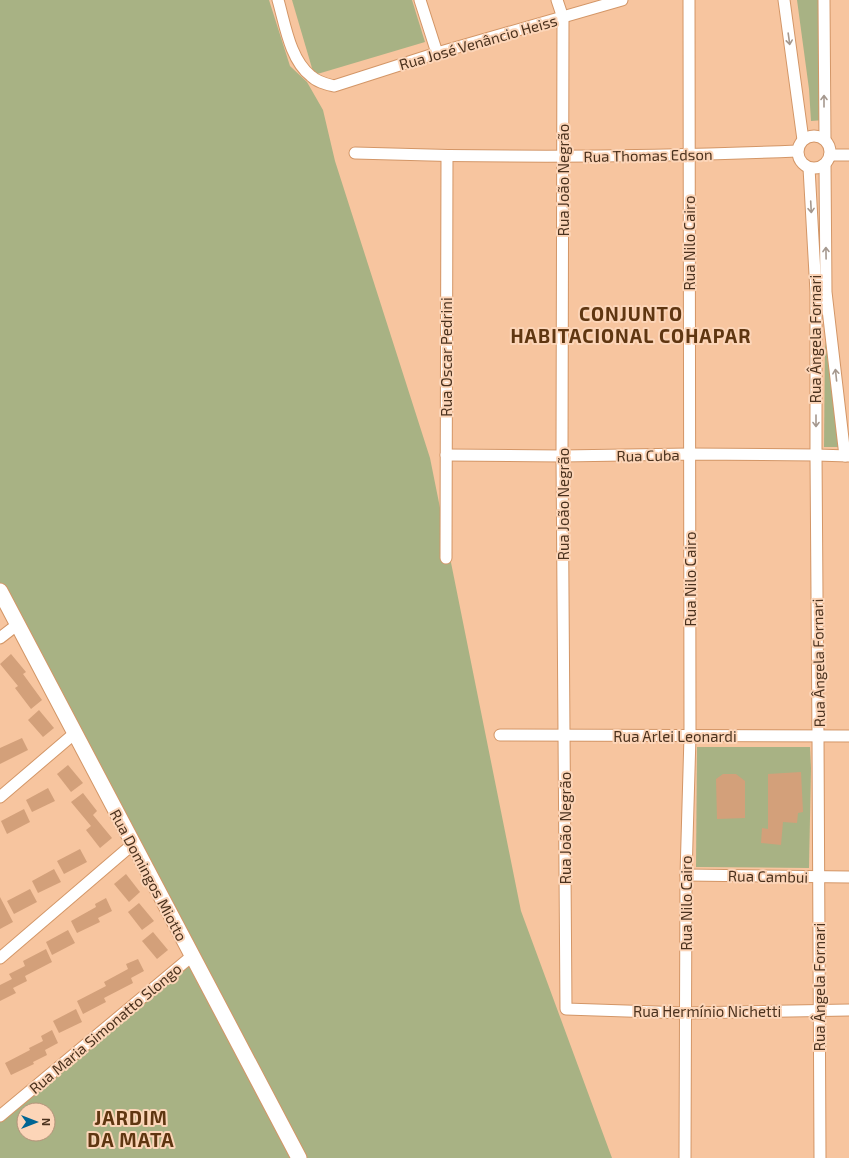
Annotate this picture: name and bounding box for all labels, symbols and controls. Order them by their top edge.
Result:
street label: Rua José Venâncio Heiss [397,11,559,73]
one-way arrow [785,32,793,45]
one-way arrow [820,95,828,108]
street label: Rua João Negrão [554,124,572,236]
street label: Rua Thomas Edson [583,145,713,165]
street label: Rua Nilo Cairo [680,196,698,290]
one-way arrow [808,200,815,213]
one-way arrow [822,247,830,260]
street label: Rua Ângela Fornari [806,275,824,403]
street label: Rua Oscar Pedrini [437,297,455,417]
district label: CONJUNTO HABITACIONAL COHAPAR [510,302,752,347]
one-way arrow [832,369,839,382]
one-way arrow [812,414,820,427]
street label: Rua Cuba [616,445,680,465]
street label: Rua João Negrão [554,448,572,560]
street label: Rua Nilo Cairo [681,532,699,626]
street label: Rua Ângela Fornari [808,599,828,727]
street label: Rua Arlei Leonardi [613,727,737,745]
street label: Rua João Negrão [556,772,574,884]
street label: Rua Domingos Miotto [107,806,191,944]
street label: Rua Nilo Cairo [677,856,695,950]
street label: Rua Cambui [728,866,808,886]
street label: Rua Ângela Fornari [810,923,828,1051]
street label: Rua Maria Simonatto Slongo [25,959,185,1097]
street label: Rua Hermínio Nichetti [633,1002,781,1020]
north arrow [16,1102,56,1142]
district label: JARDIM DA MATA [87,1106,175,1151]
text: N [40,1118,53,1126]

